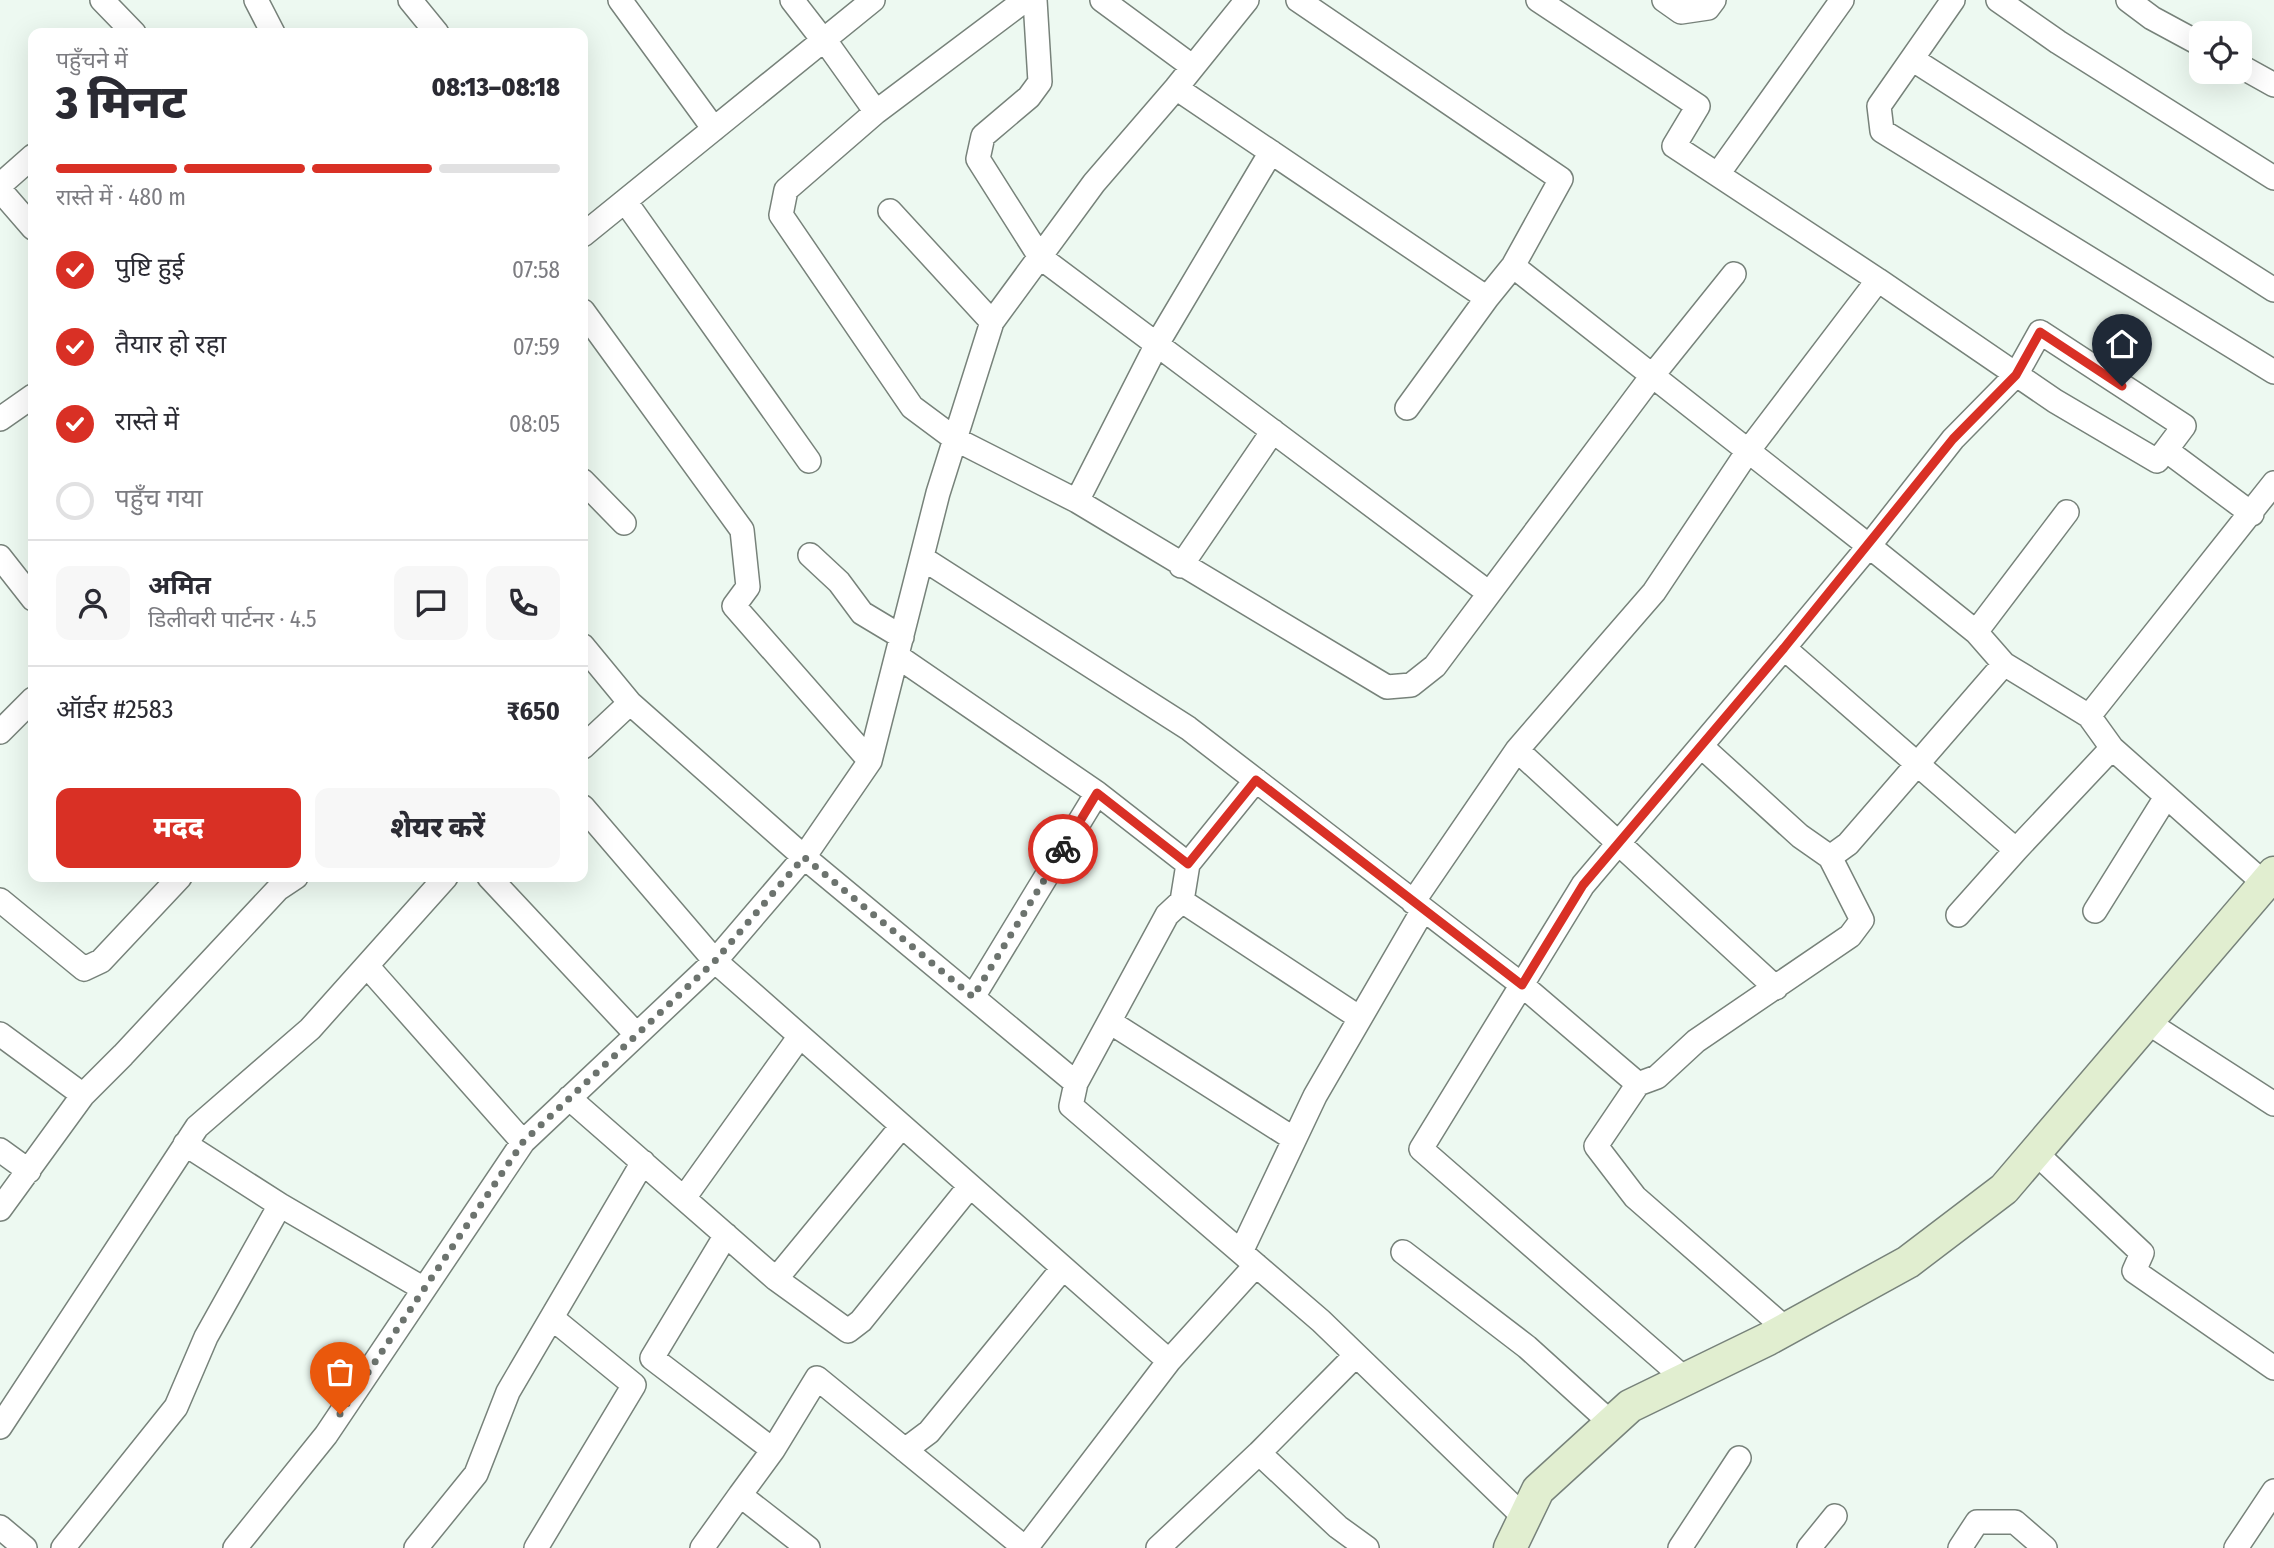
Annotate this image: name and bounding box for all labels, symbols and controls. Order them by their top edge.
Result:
map controls [2189,21,2252,84]
button: locate [2189,21,2252,84]
text: पहुँचने में [56,46,128,74]
text: 08:13–08:18 [432,72,560,103]
text: 3 मिनट [56,75,186,130]
text: रास्ते में · 480 m [56,183,186,211]
icon: check [56,251,94,289]
text: पुष्टि हुई [115,252,184,283]
text: 07:58 [512,256,560,284]
pin [2092,314,2152,386]
icon: home [2103,325,2141,363]
icon: check [56,328,94,366]
text: तैयार हो रहा [115,329,226,360]
text: 07:59 [513,333,560,361]
icon: check [56,405,94,443]
text: रास्ते में [115,406,179,437]
text: 08:05 [509,410,560,438]
text: पहुँच गया [115,483,203,514]
button: person [56,566,130,640]
button: chat [394,566,468,640]
button: phone [486,566,560,640]
text: अमित [148,570,211,601]
text: डिलीवरी पार्टनर · 4.5 [148,605,317,633]
text: ऑर्डर #2583 [56,694,173,725]
text: ₹650 [507,696,560,727]
button: मदद [56,788,301,868]
button: शेयर करें [315,788,560,868]
courier [1028,814,1098,884]
icon: bike [1044,830,1082,868]
pin [310,1342,370,1414]
icon: bag [321,1353,359,1391]

